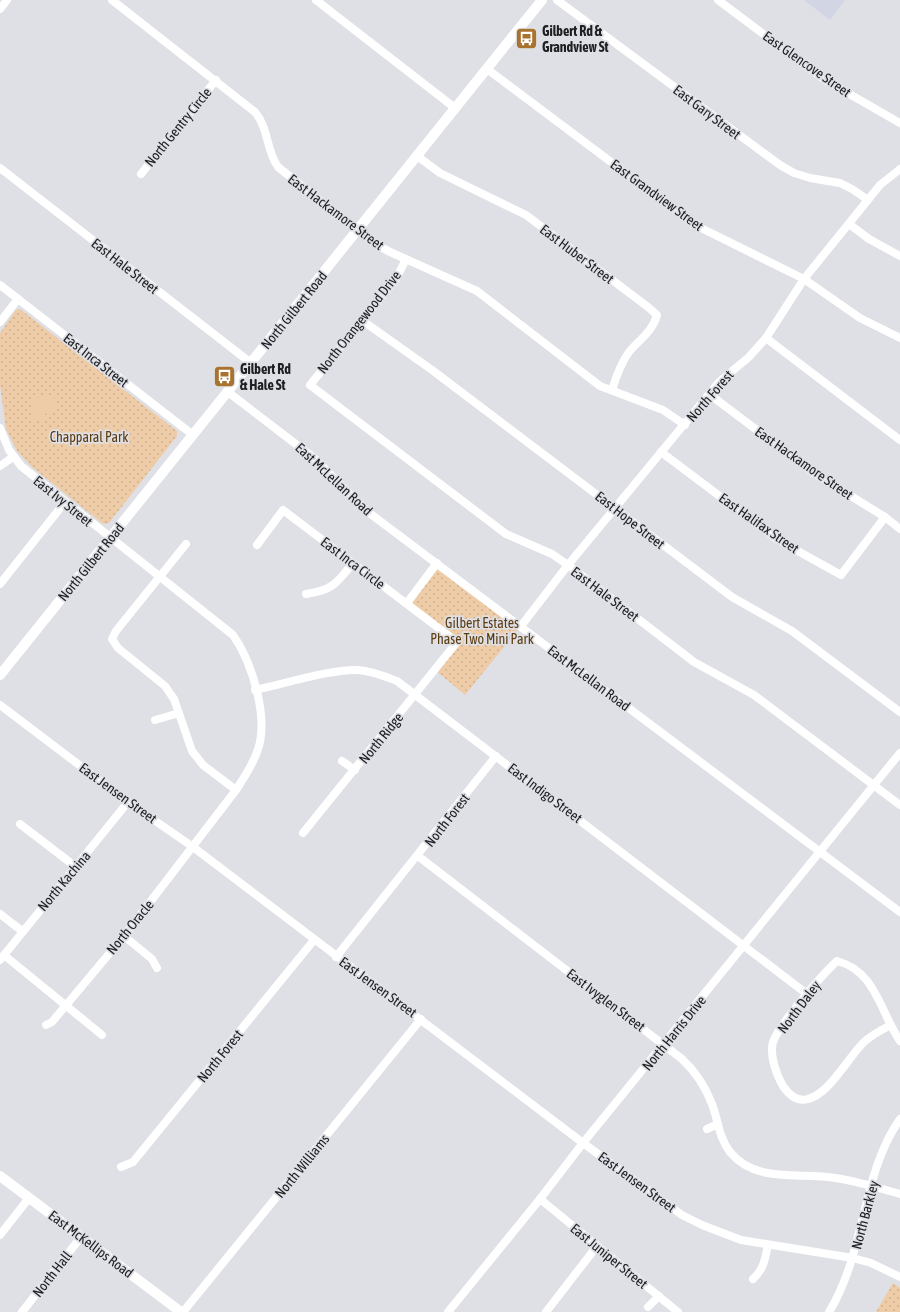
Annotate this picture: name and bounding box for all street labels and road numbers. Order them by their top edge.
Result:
street label: East Glencove Street [760,28,854,100]
street label: East Gary Street [670,82,744,142]
street label: North Gentry Circle [141,84,215,170]
street label: East Grandview Street [607,156,707,234]
street label: East Hackamore Street [285,171,387,253]
street label: East Huber Street [537,221,617,287]
street label: East Hale Street [88,235,162,297]
street label: North Orangewood Drive [314,267,404,377]
street label: North Gilbert Road [258,268,330,352]
street label: East Inca Street [60,330,132,390]
street label: North Forest [683,367,737,425]
street label: East Hackamore Street [752,423,856,503]
street label: East McLellan Road [292,439,376,519]
street label: East Ivy Street [30,472,96,530]
street label: East Hope Street [592,488,668,552]
street label: East Halifax Street [716,490,802,556]
street label: North Gilbert Road [55,520,127,604]
street label: East Inca Circle [318,534,388,592]
street label: East Hale Street [568,563,642,625]
street label: East McLellan Road [545,642,633,714]
street label: North Ridge [356,709,406,767]
street label: East Jensen Street [76,760,160,826]
street label: East Indigo Street [505,760,585,826]
street label: North Forest [421,790,473,850]
street label: North Kachina [34,848,94,914]
street label: North Oracle [103,897,157,957]
street label: East Jensen Street [336,954,420,1020]
street label: East Ivyglen Street [564,965,648,1035]
street label: North Daley [774,977,824,1036]
street label: North Harris Drive [639,992,709,1074]
street label: North Forest [194,1026,246,1086]
street label: North Williams [272,1131,333,1201]
street label: East Jensen Street [595,1149,679,1215]
street label: North Barkley [848,1179,882,1251]
street label: East McKellips Road [46,1207,136,1281]
street label: East Juniper Street [567,1220,651,1292]
street label: North Hall [29,1248,75,1300]

